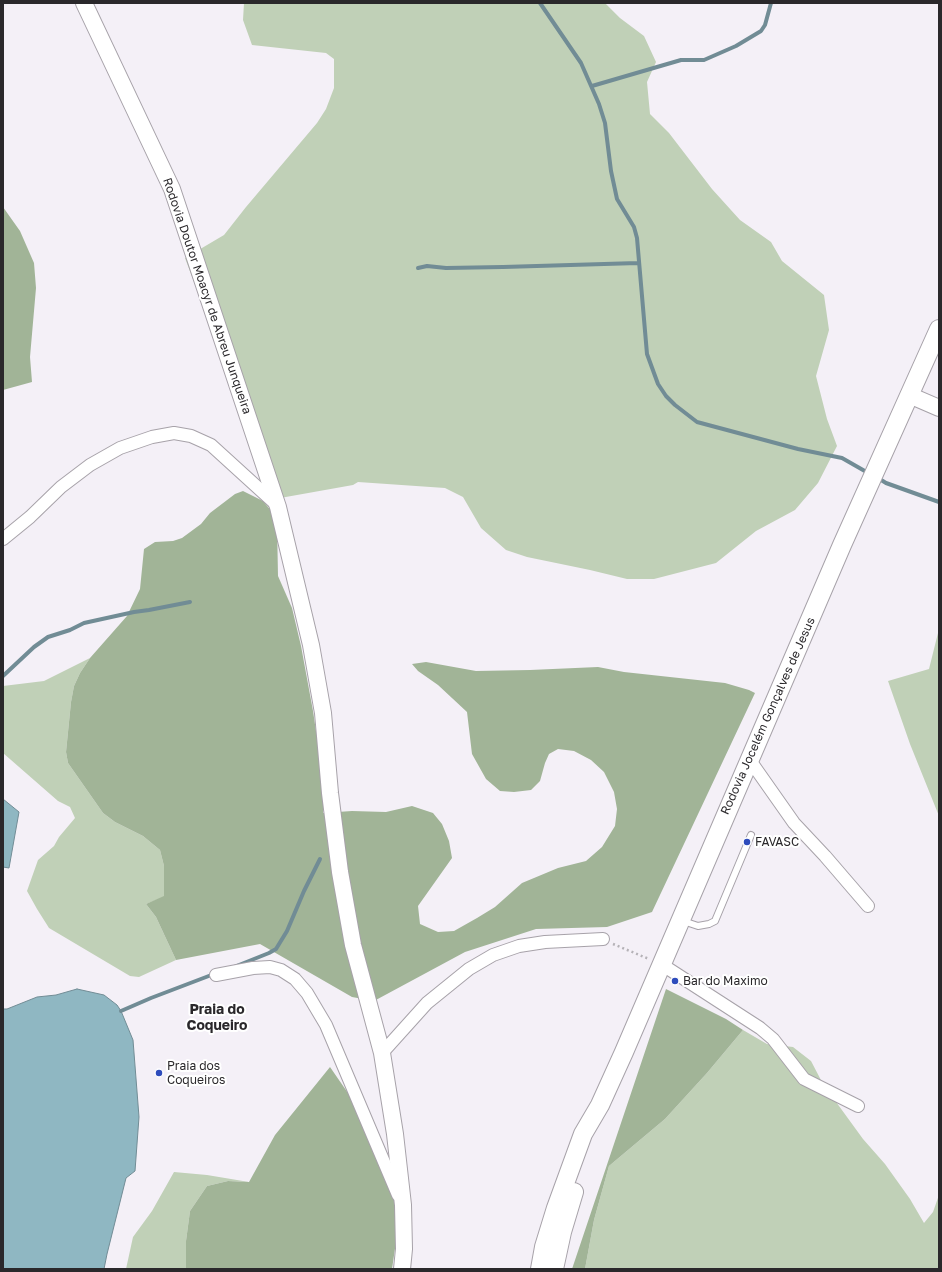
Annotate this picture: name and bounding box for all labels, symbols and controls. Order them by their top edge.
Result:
street label: Rodovia Doutor Moacyr de Abreu Junqueira [160,176,254,416]
street label: Rodovia Jocelém Gonçalves de Jesus [718,615,818,817]
place label: FAVASC [755,835,799,849]
marker: FAVASC [742,837,752,847]
place label: Bar do Maximo [683,974,768,988]
marker: Bar do Maximo [670,976,680,986]
district label: Praia do Coqueiro [186,1002,248,1034]
place label: Praia dos Coqueiros [167,1059,225,1087]
marker: Praia dos Coqueiros [154,1068,164,1078]

